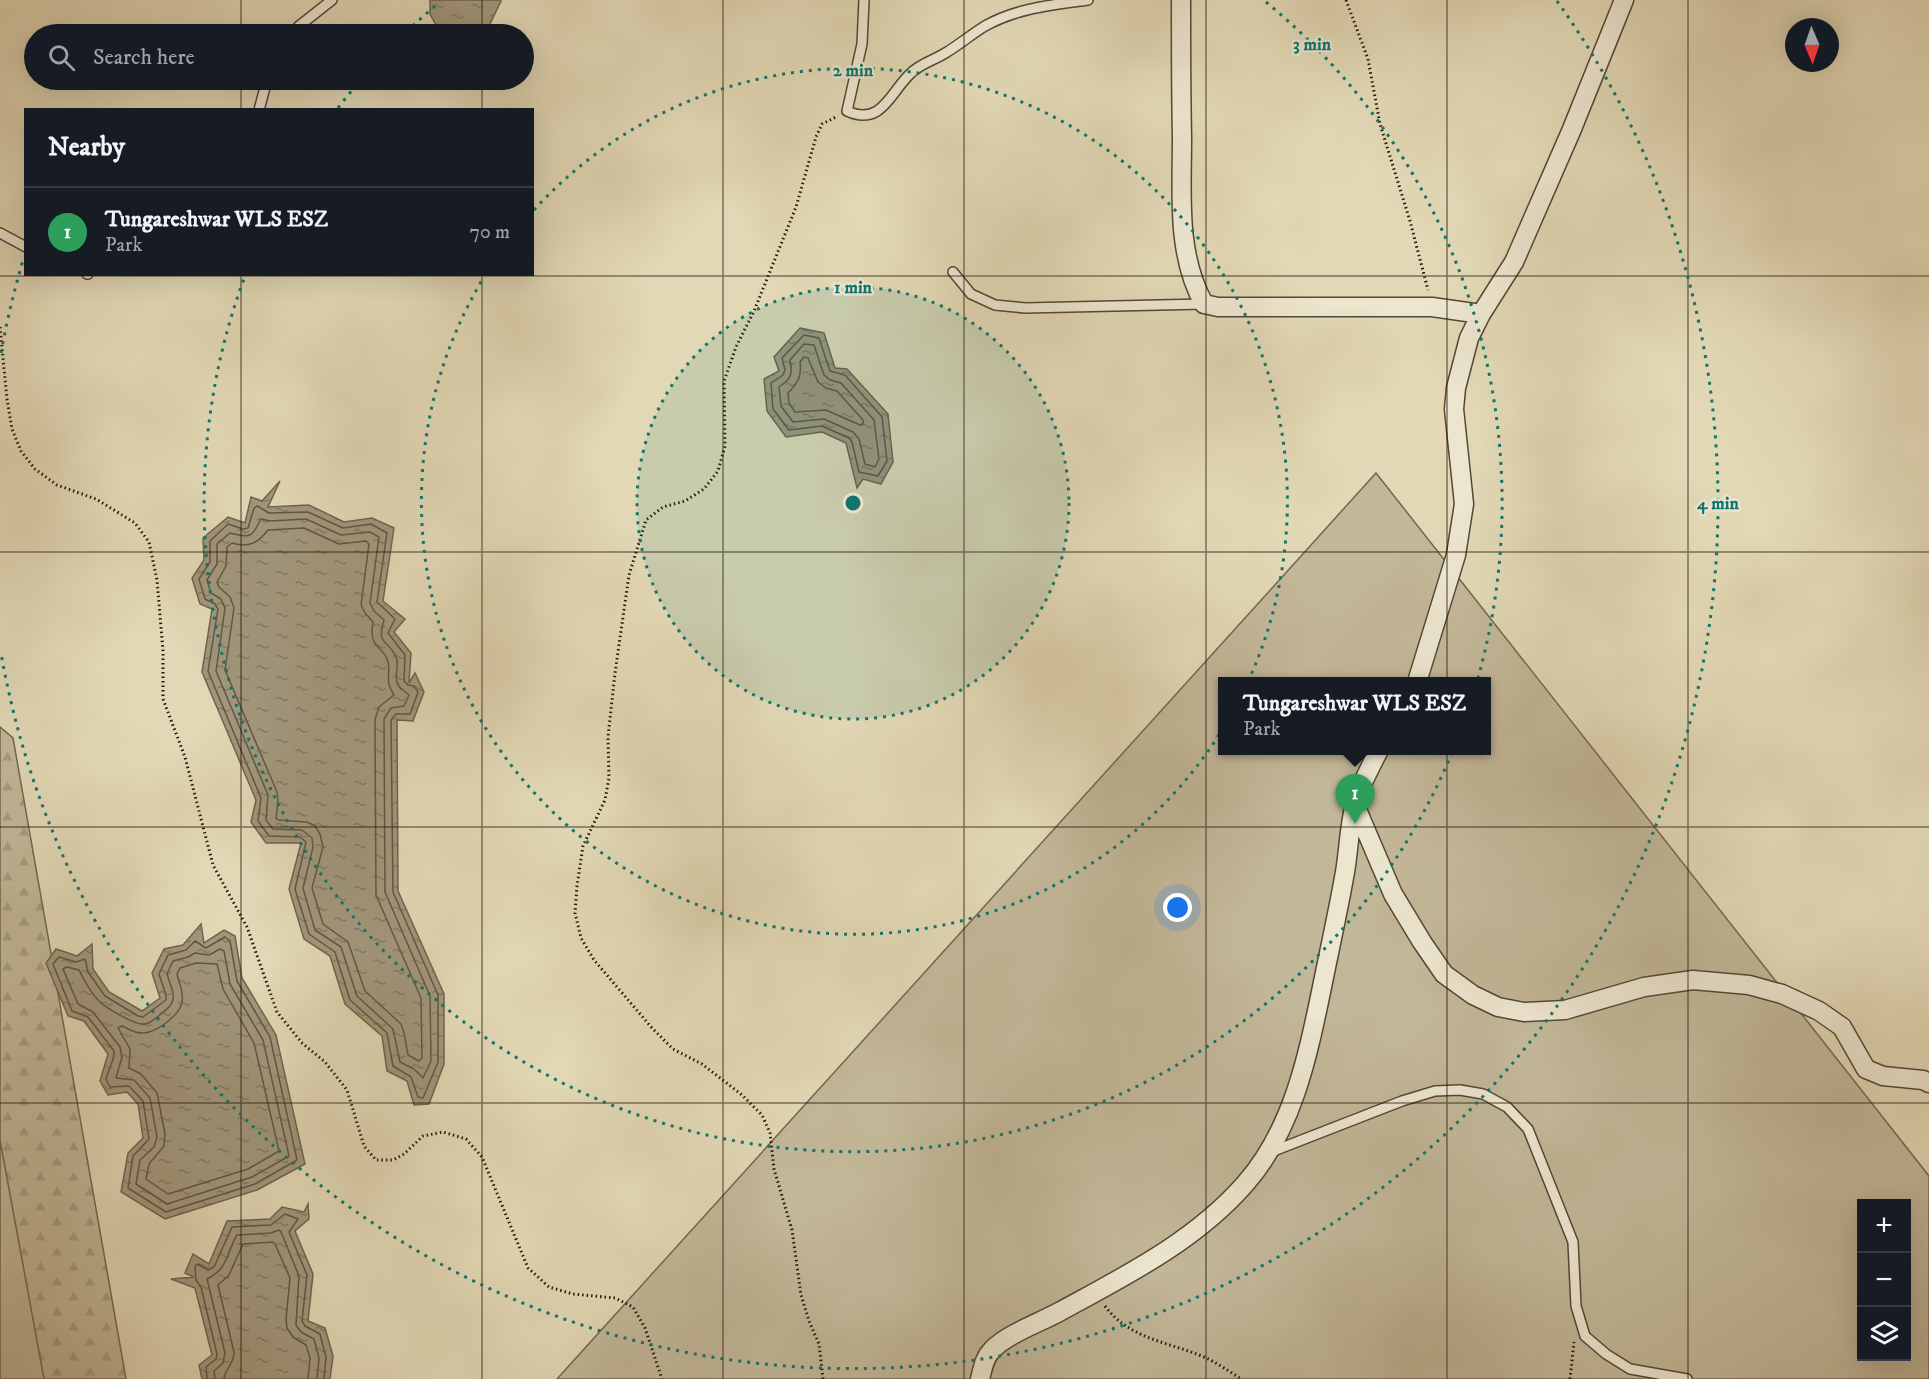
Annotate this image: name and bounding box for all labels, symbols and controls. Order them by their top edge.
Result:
north arrow [1785,18,1839,72]
search box [24,24,534,90]
text: 3 min [1293,34,1332,56]
icon: search [45,41,78,74]
text: Search here [93,44,195,71]
text: 2 min [833,60,874,82]
text: Nearby [48,131,125,164]
text: Tungareshwar WLS ESZ [105,206,328,233]
text: 1 [64,220,71,245]
text: 70 m [469,220,510,245]
text: Park [105,233,142,258]
text: 1 min [834,277,873,299]
centre of rings [843,493,863,513]
text: 4 min [1696,493,1739,515]
popup [1218,677,1491,755]
text: Tungareshwar WLS ESZ [1243,690,1466,717]
text: Park [1243,717,1280,742]
pin: 1 [1336,774,1374,824]
your location [1163,893,1192,922]
map controls [1857,1199,1911,1361]
button: + [1857,1199,1911,1253]
button: − [1857,1253,1911,1307]
button: layers [1857,1307,1911,1361]

